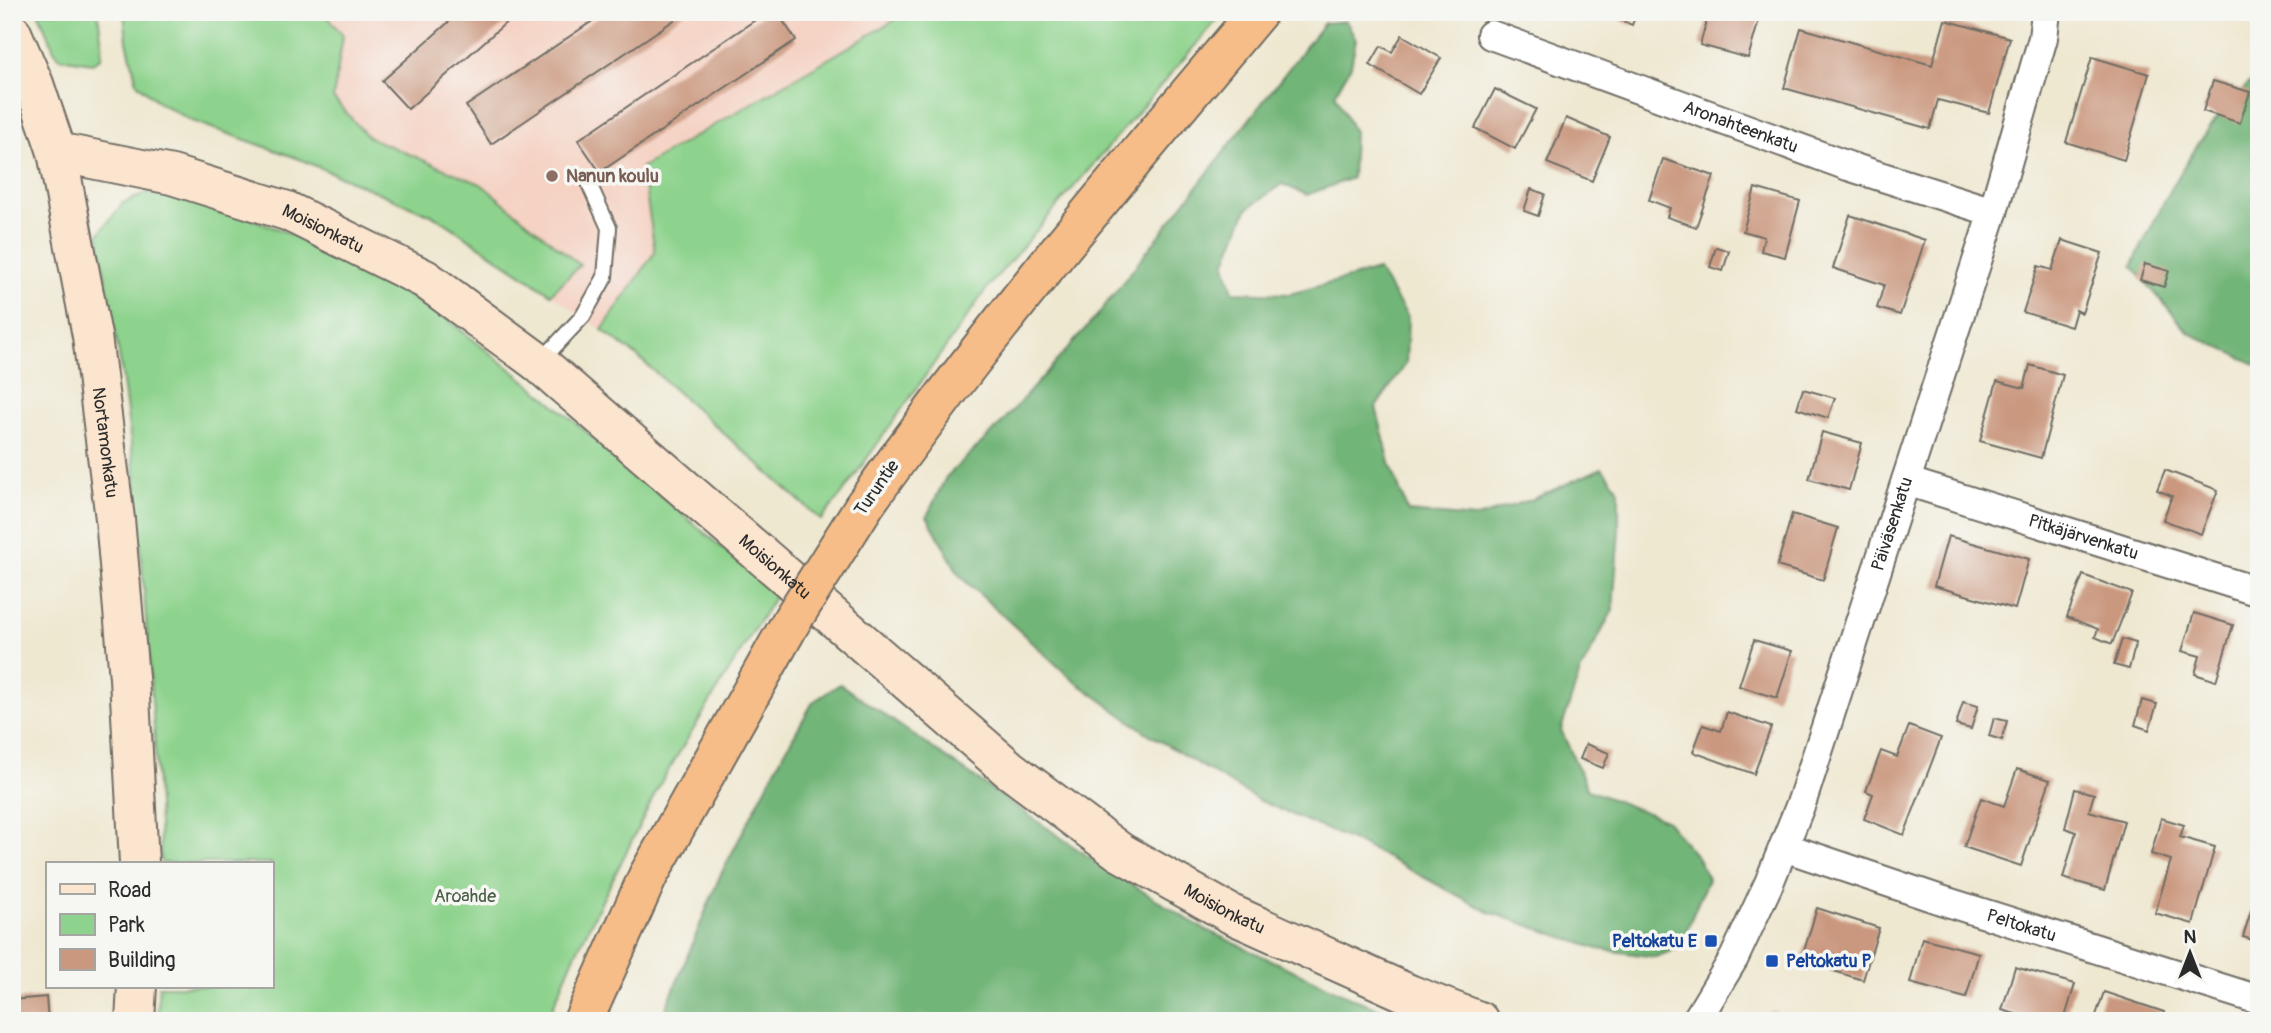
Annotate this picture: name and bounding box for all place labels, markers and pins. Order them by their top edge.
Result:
place label: Nanun koulu [566,165,659,188]
marker: Nanun koulu [544,168,560,184]
place label: Peltokatu E [1612,930,1698,953]
marker: Peltokatu E [1703,933,1719,949]
place label: Peltokatu P [1786,950,1872,973]
marker: Peltokatu P [1764,953,1780,969]

